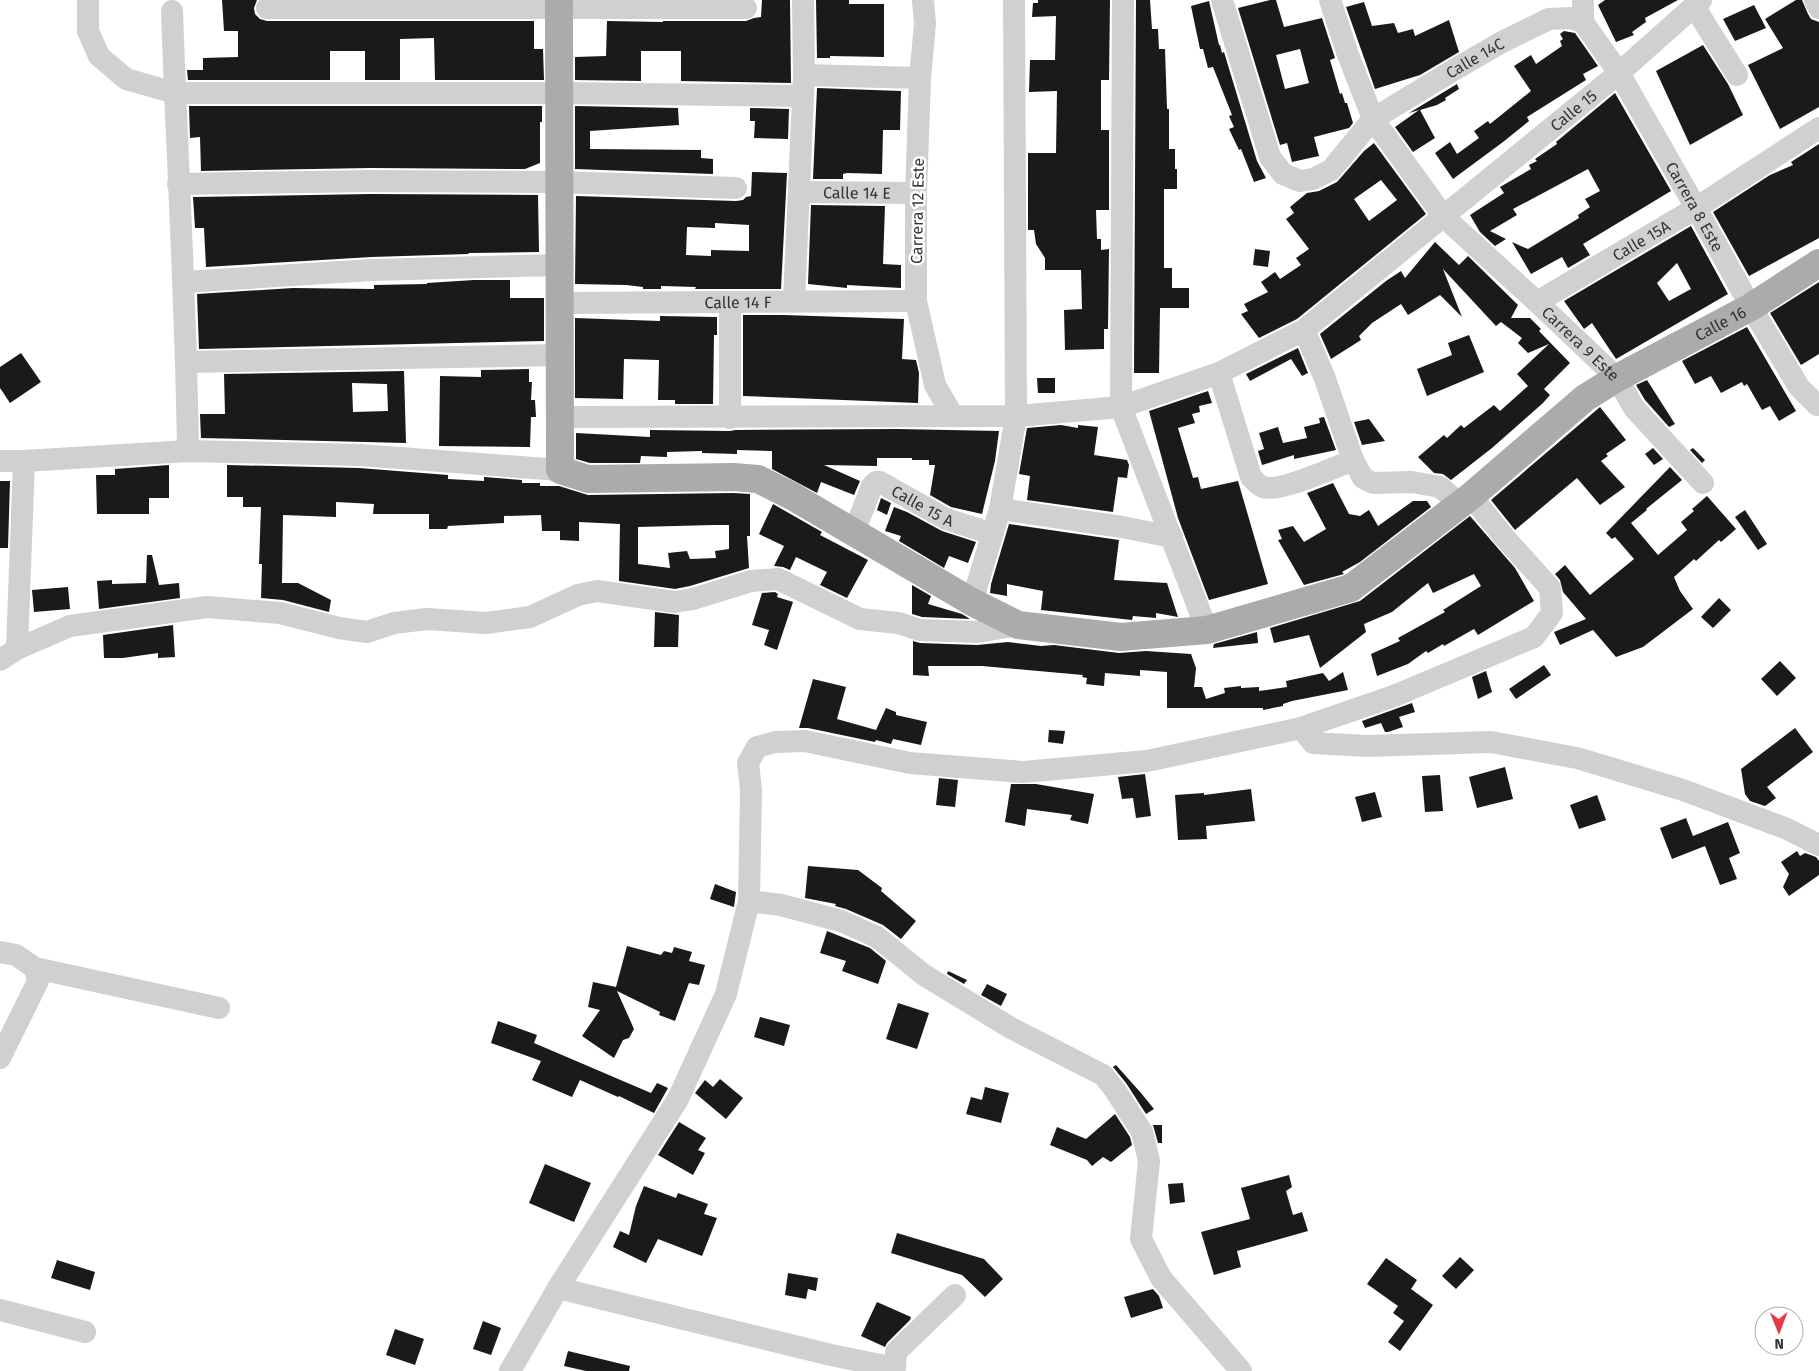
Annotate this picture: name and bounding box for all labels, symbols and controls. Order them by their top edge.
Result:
street label: Calle 14C [1442,34,1507,83]
street label: Calle 15 [1547,86,1601,135]
street label: Carrera 12 Este [907,158,928,264]
street label: Carrera 8 Este [1662,158,1727,255]
street label: Calle 14 E [823,183,891,203]
street label: Calle 15A [1609,216,1674,265]
street label: Calle 14 F [704,293,772,312]
street label: Calle 16 [1692,302,1749,345]
street label: Carrera 9 Este [1538,303,1623,385]
street label: Calle 15 A [888,481,956,531]
north arrow [1754,1306,1804,1356]
text: N [1774,1335,1784,1352]

